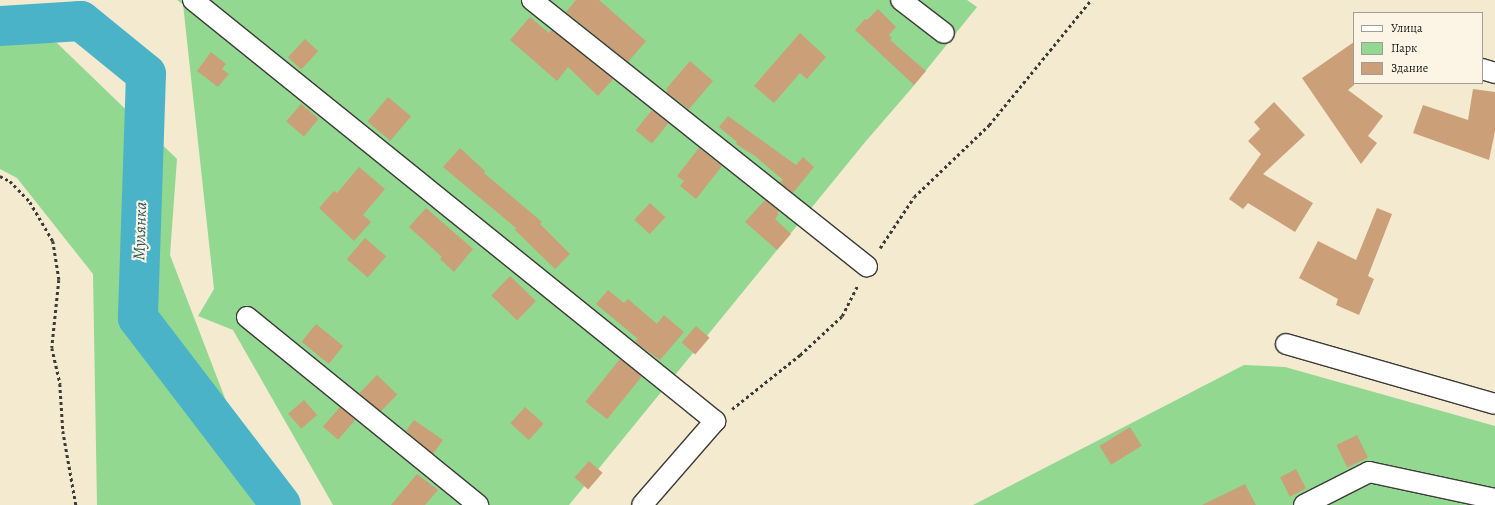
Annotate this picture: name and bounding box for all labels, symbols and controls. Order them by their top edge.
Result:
legend [1353,12,1483,84]
text: Улица [1391,20,1422,36]
text: Парк [1391,40,1417,56]
text: Здание [1391,60,1428,76]
water label: Мулянка [129,201,151,261]

